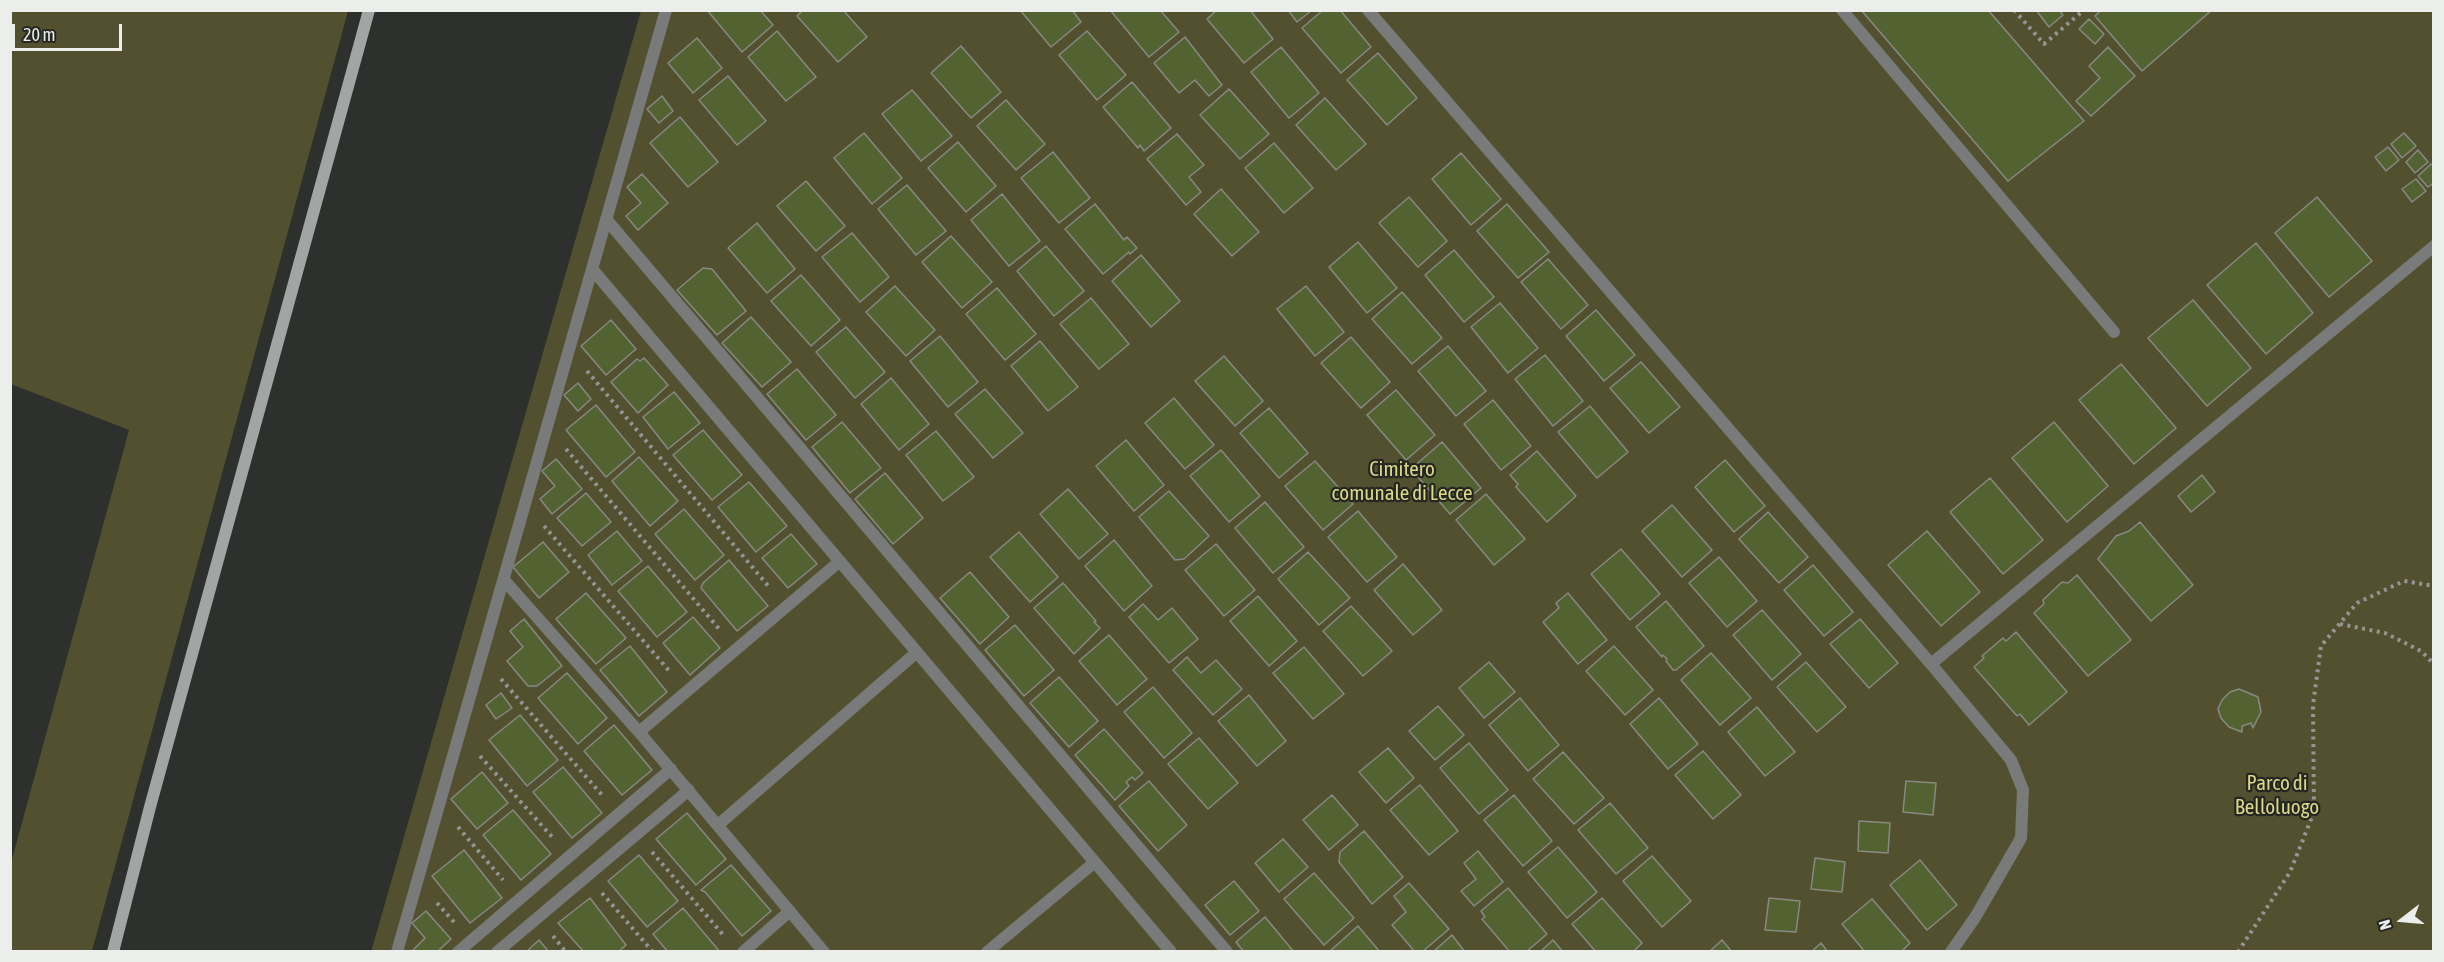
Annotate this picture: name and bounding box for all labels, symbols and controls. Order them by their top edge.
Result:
scale bar [15,12,124,50]
text: 20 m [23,24,55,45]
park label: Cimitero comunale di Lecce [1332,456,1472,506]
park label: Parco di Belloluogo [2235,770,2319,820]
north arrow [2372,890,2432,950]
text: N [2375,918,2395,932]

